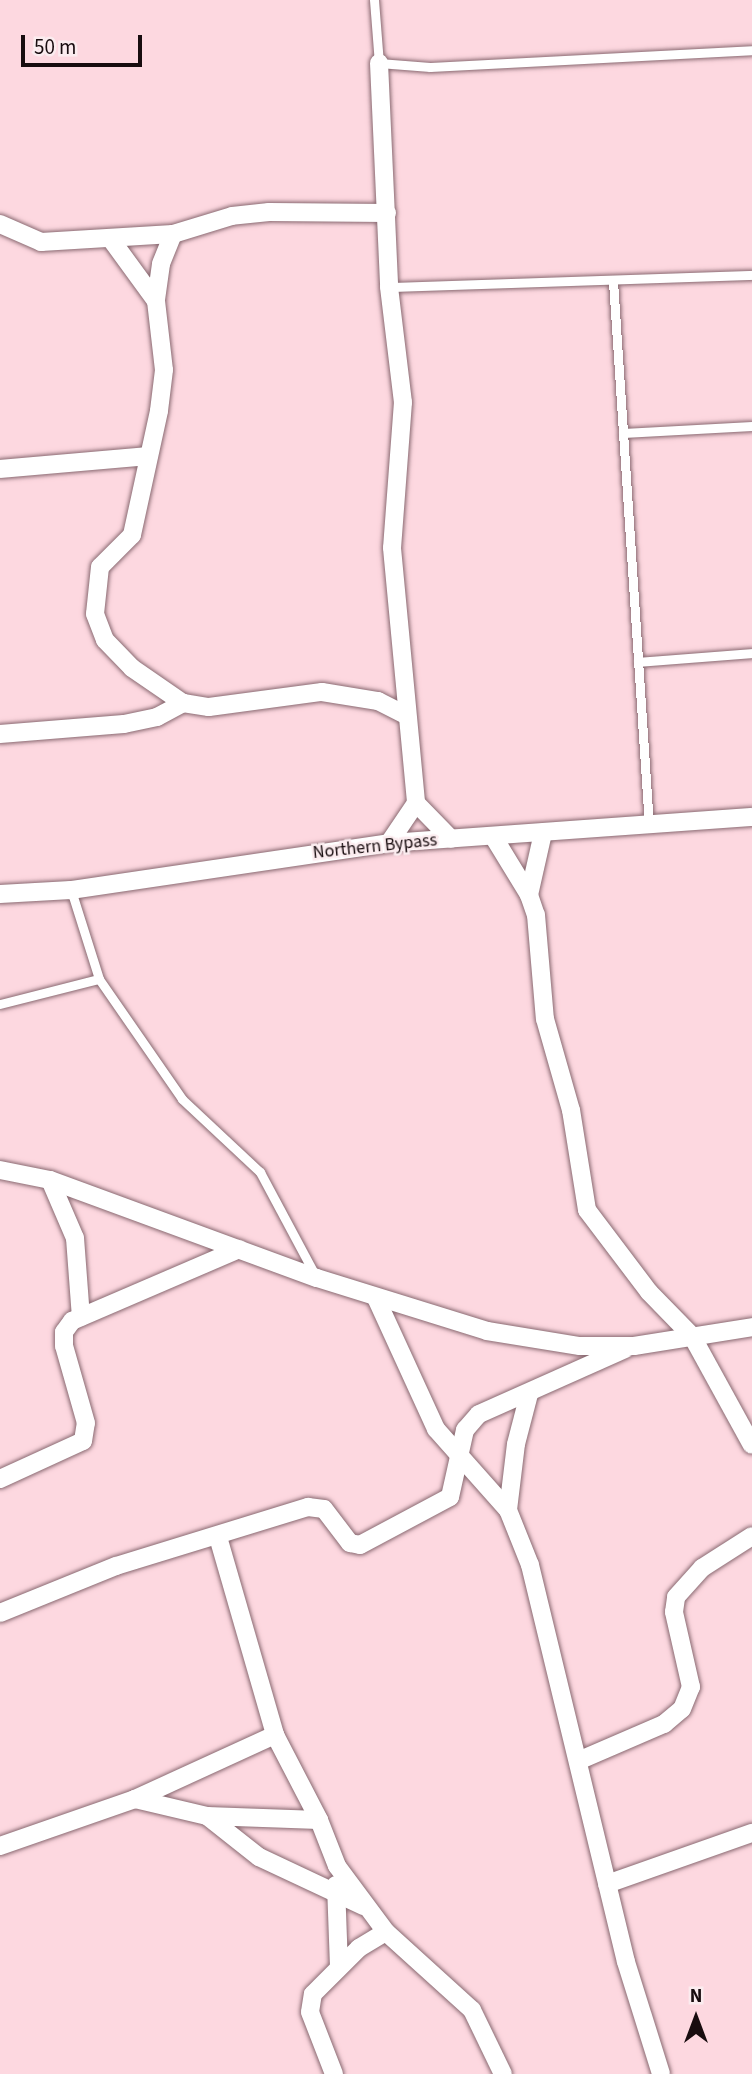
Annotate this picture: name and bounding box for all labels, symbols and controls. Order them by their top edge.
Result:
scale bar [24,21,145,65]
text: 50 m [34,32,76,62]
street label: Northern Bypass [312,830,438,864]
north arrow [661,1983,731,2053]
text: N [690,1983,702,2010]

